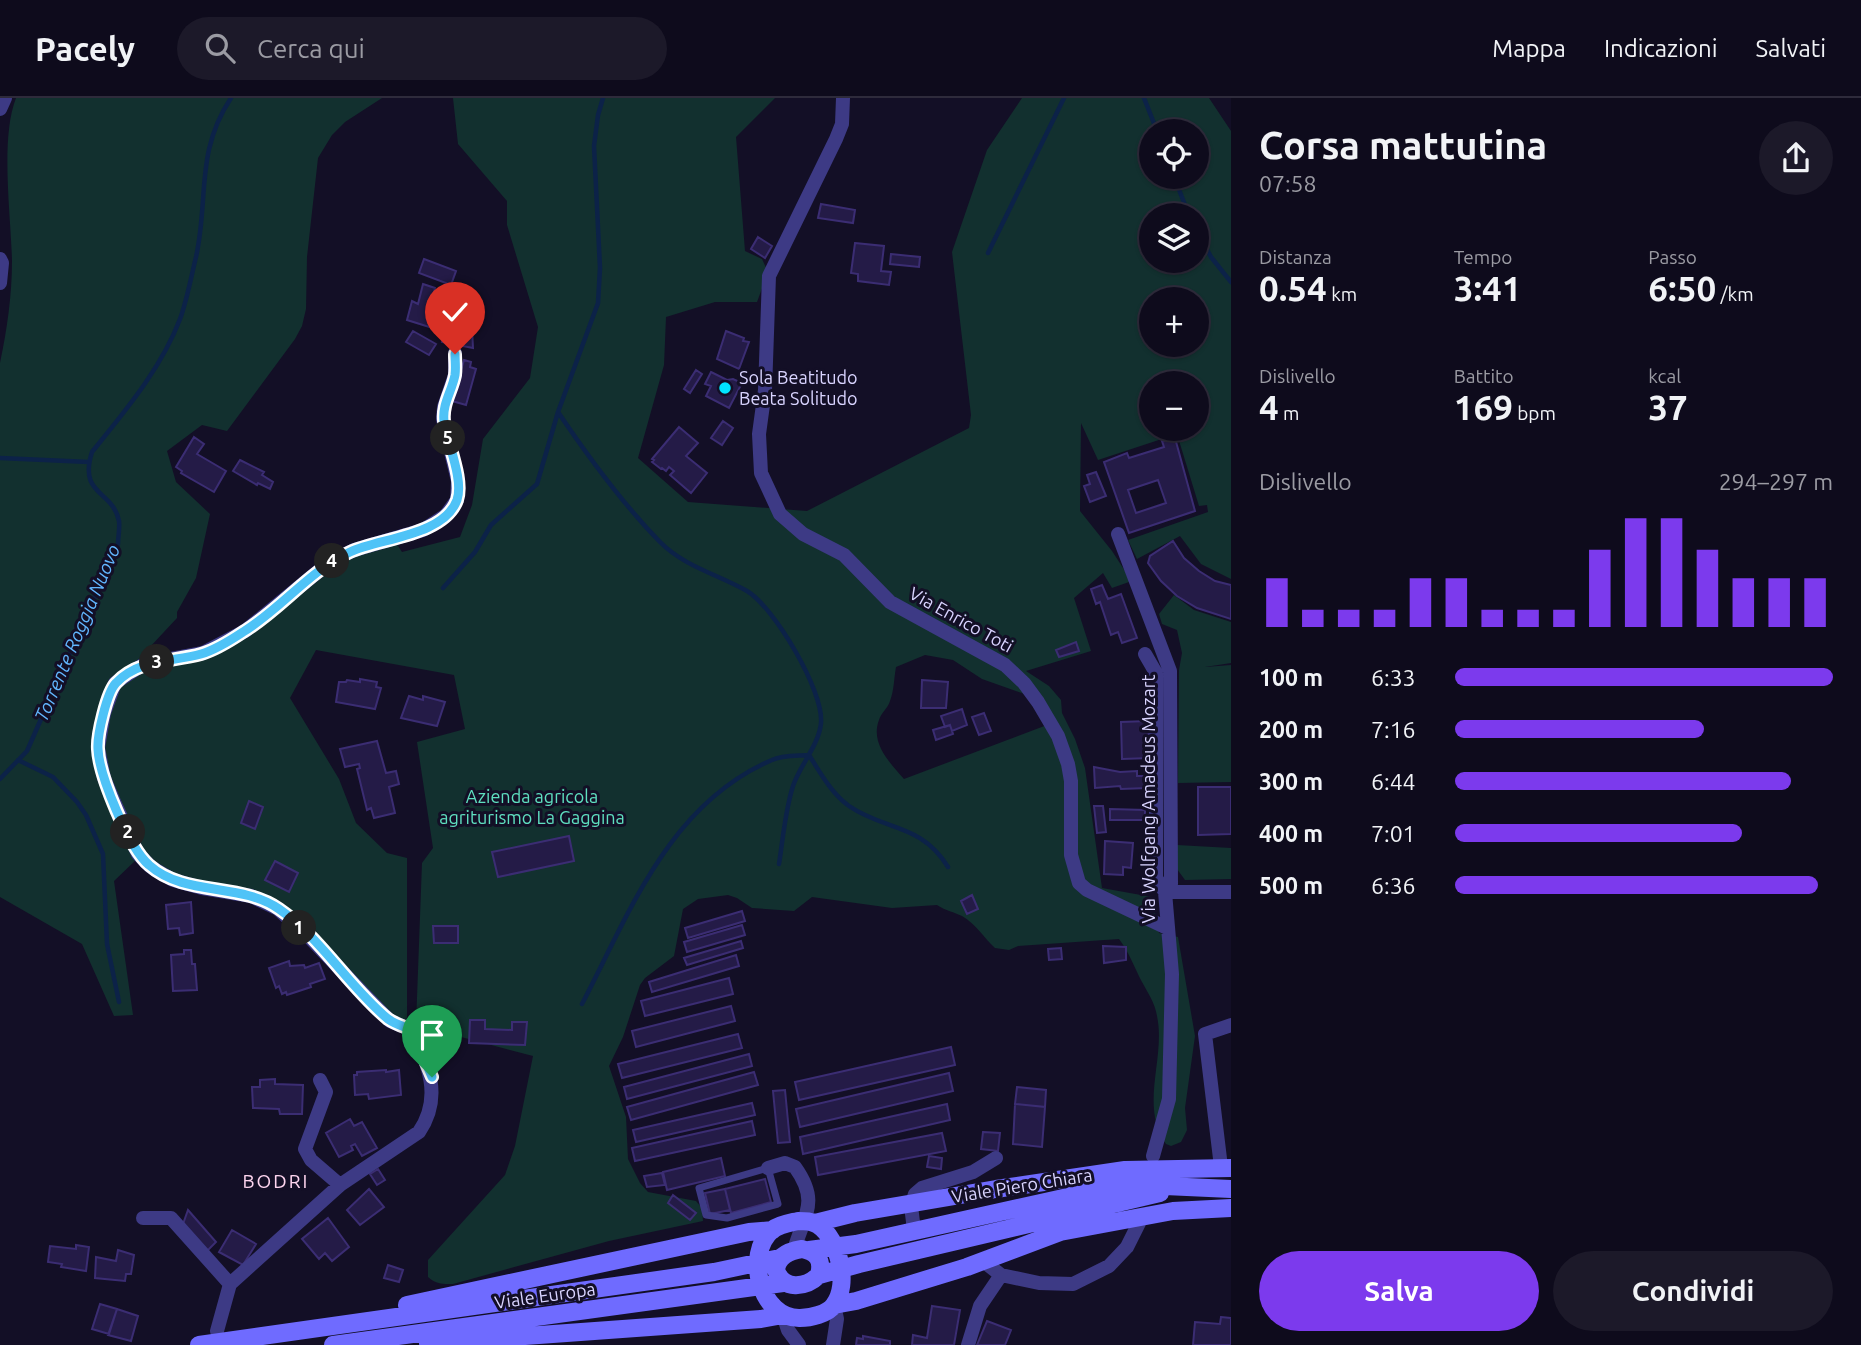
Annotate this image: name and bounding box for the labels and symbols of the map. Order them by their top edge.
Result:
pin [425,282,485,354]
place label: Sola Beatitudo Beata Solitudo [739,367,858,408]
marker: Sola Beatitudo Beata Solitudo [717,380,733,396]
pin: 5 [430,420,466,456]
water label: Torrente Roggia Nuovo [30,541,124,725]
pin: 4 [314,544,350,578]
street label: Via Enrico Toti [906,582,1017,656]
pin: 3 [140,644,174,680]
street label: Via Wolfgang Amadeus Mozart [1138,674,1158,924]
park label: Azienda agricola agriturismo La Gaggina [439,786,625,827]
pin: 2 [110,814,146,850]
pin: 1 [282,910,316,946]
pin [402,1005,462,1077]
street label: Viale Piero Chiara [950,1164,1094,1206]
district label: BODRI [243,1170,309,1192]
street label: Viale Europa [493,1278,597,1312]

